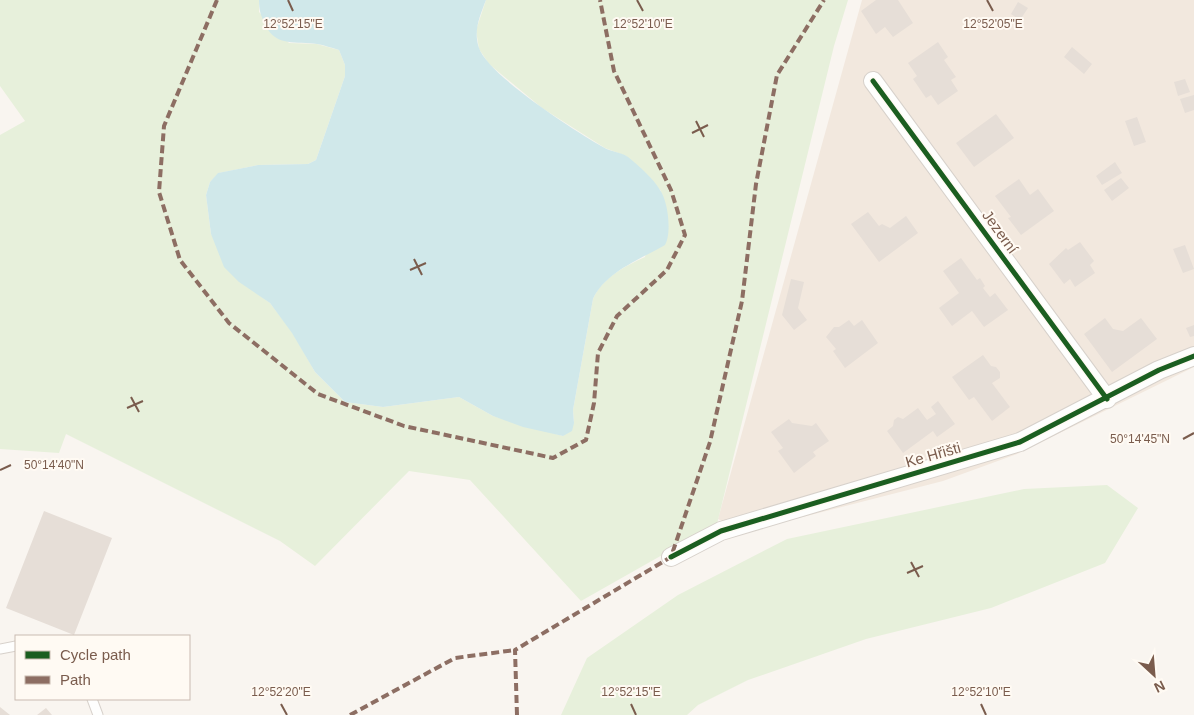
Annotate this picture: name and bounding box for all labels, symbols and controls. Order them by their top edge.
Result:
text: 12°52'15"E [263,17,323,31]
text: 12°52'10"E [613,17,673,31]
text: 12°52'05"E [963,17,1023,31]
street label: Jezerní [979,207,1022,257]
text: 50°14'45"N [1110,432,1170,446]
street label: Ke Hřišti [903,439,962,471]
text: 50°14'40"N [24,458,84,472]
legend [15,635,190,700]
text: Cycle path [60,646,131,663]
north arrow [1129,650,1179,700]
text: Path [60,671,91,688]
text: N [1152,677,1168,696]
text: 12°52'20"E [251,685,311,699]
text: 12°52'15"E [601,685,661,699]
text: 12°52'10"E [951,685,1011,699]

